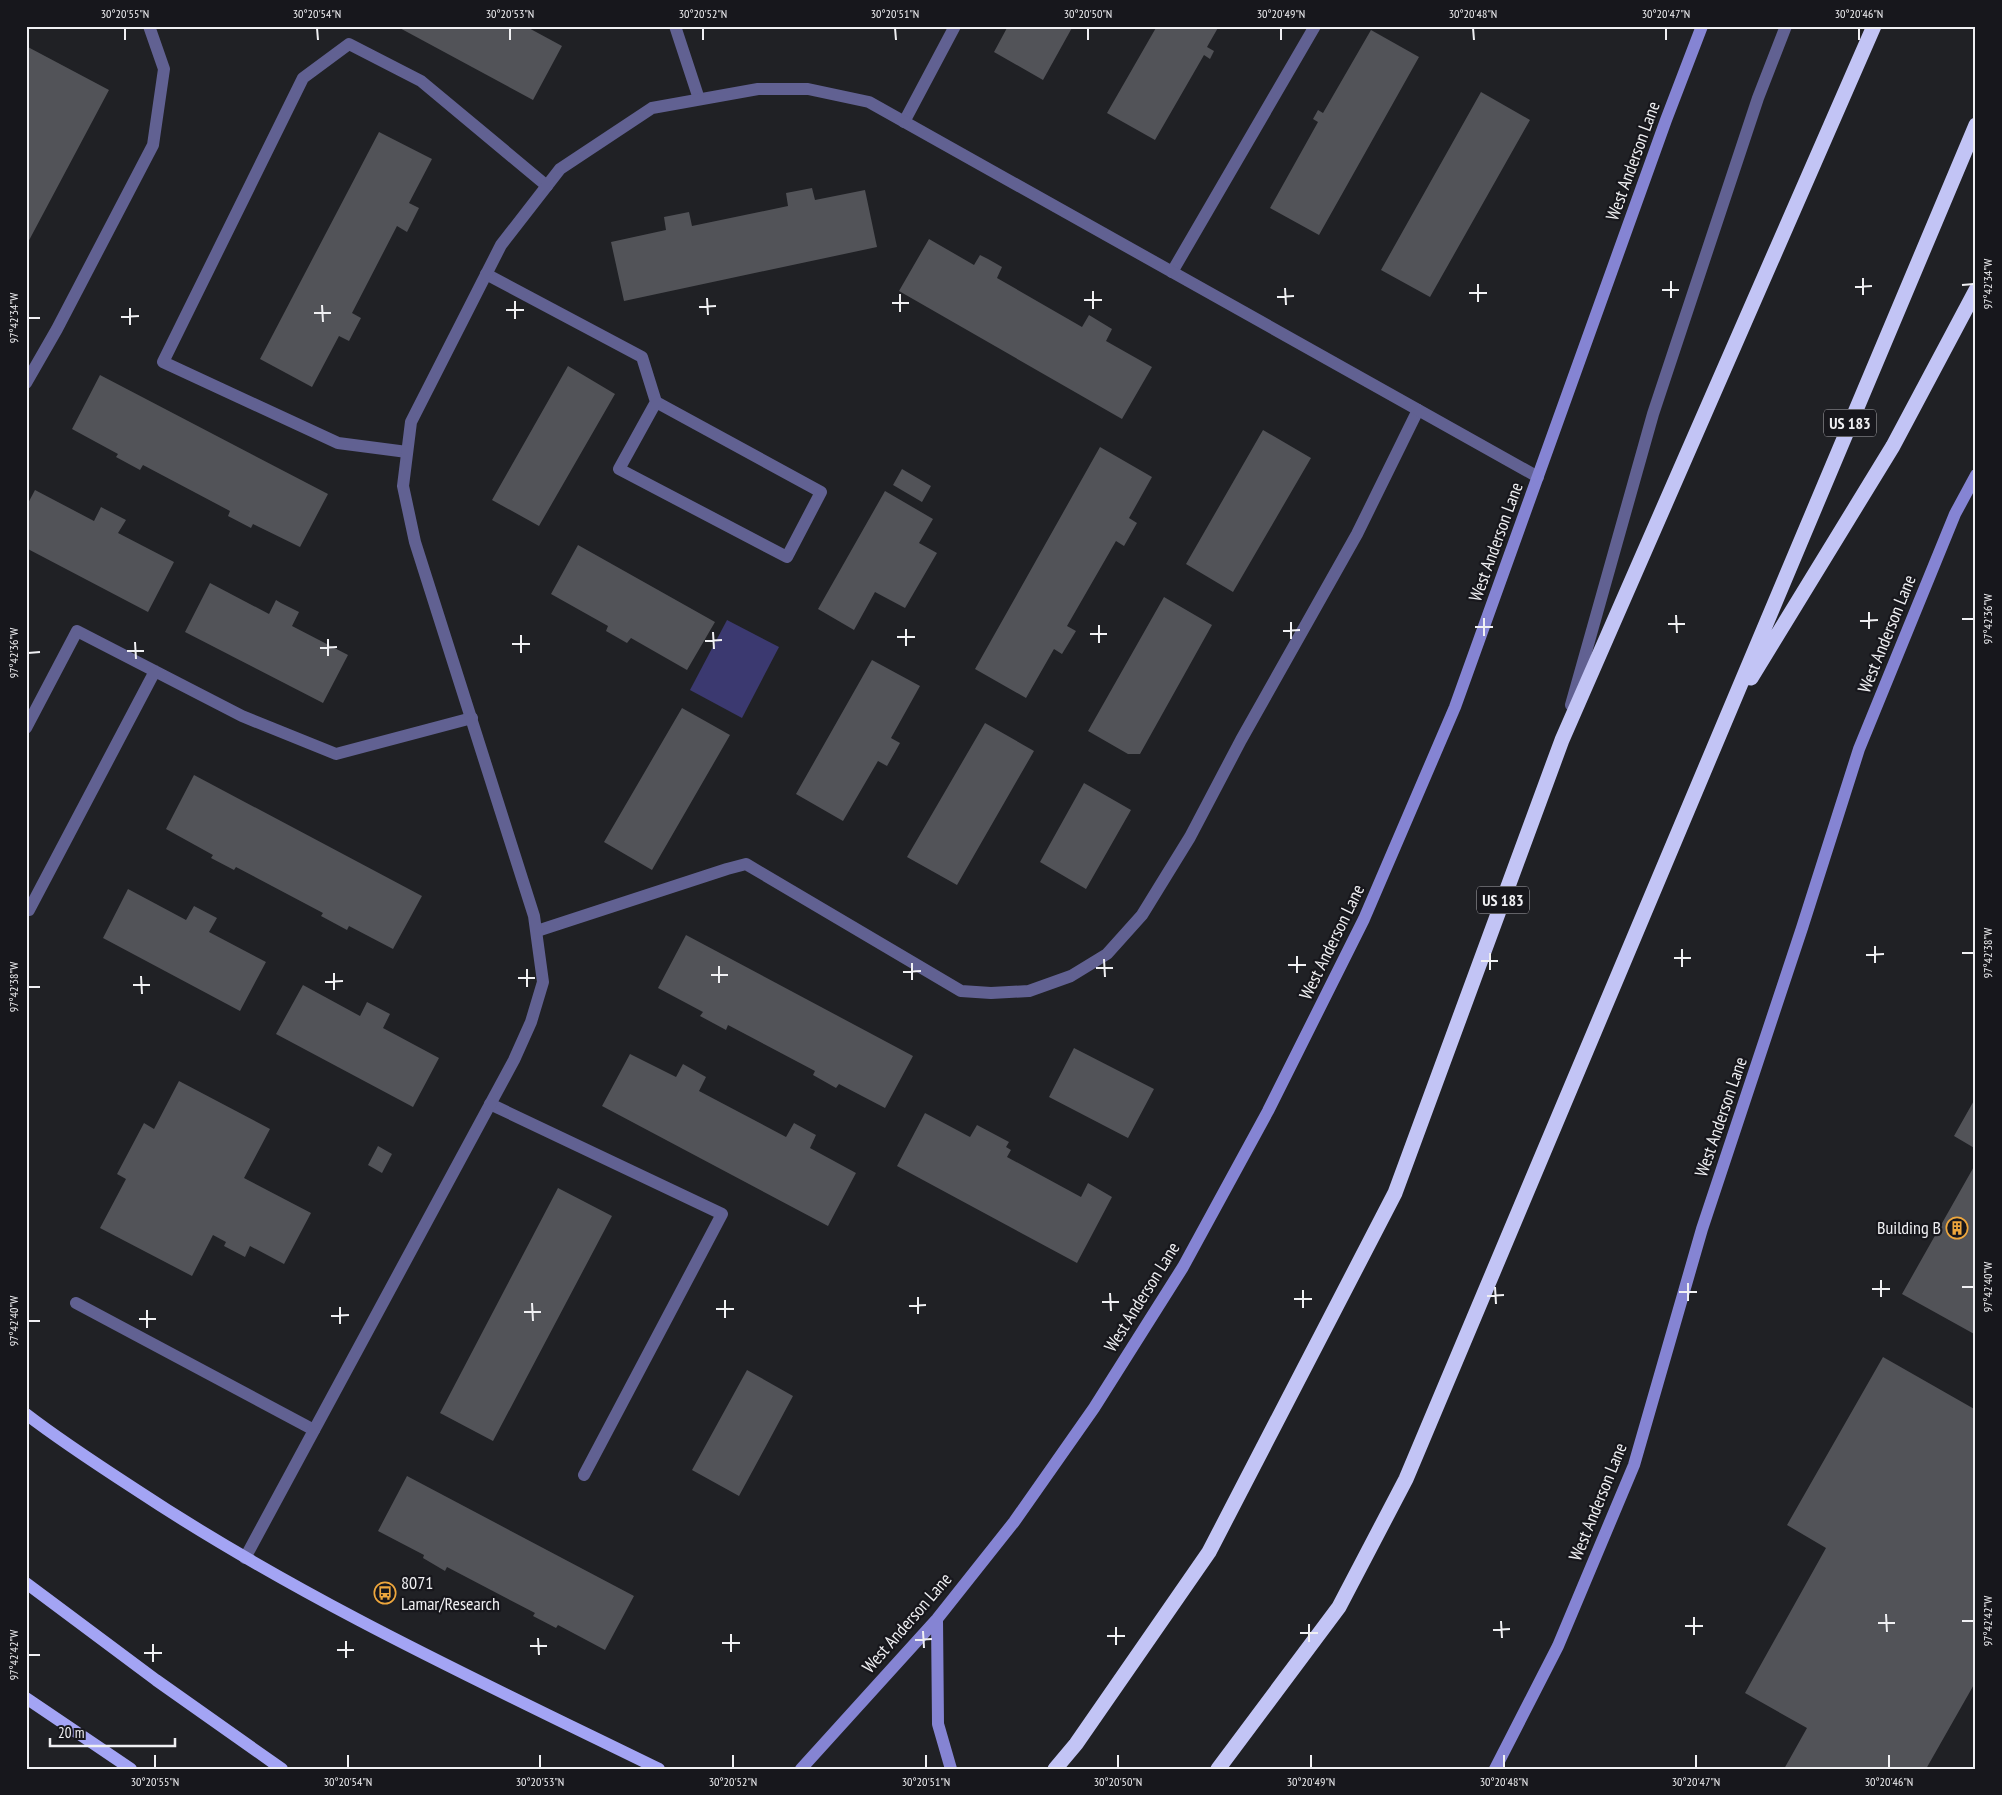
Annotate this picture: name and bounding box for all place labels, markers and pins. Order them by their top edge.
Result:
place label: Building B [1877,1216,1941,1239]
building icon: Building B [1945,1216,1969,1240]
place label: 8071 Lamar/Research [401,1571,500,1615]
bus stop icon: 8071 Lamar/Research [373,1581,397,1605]

